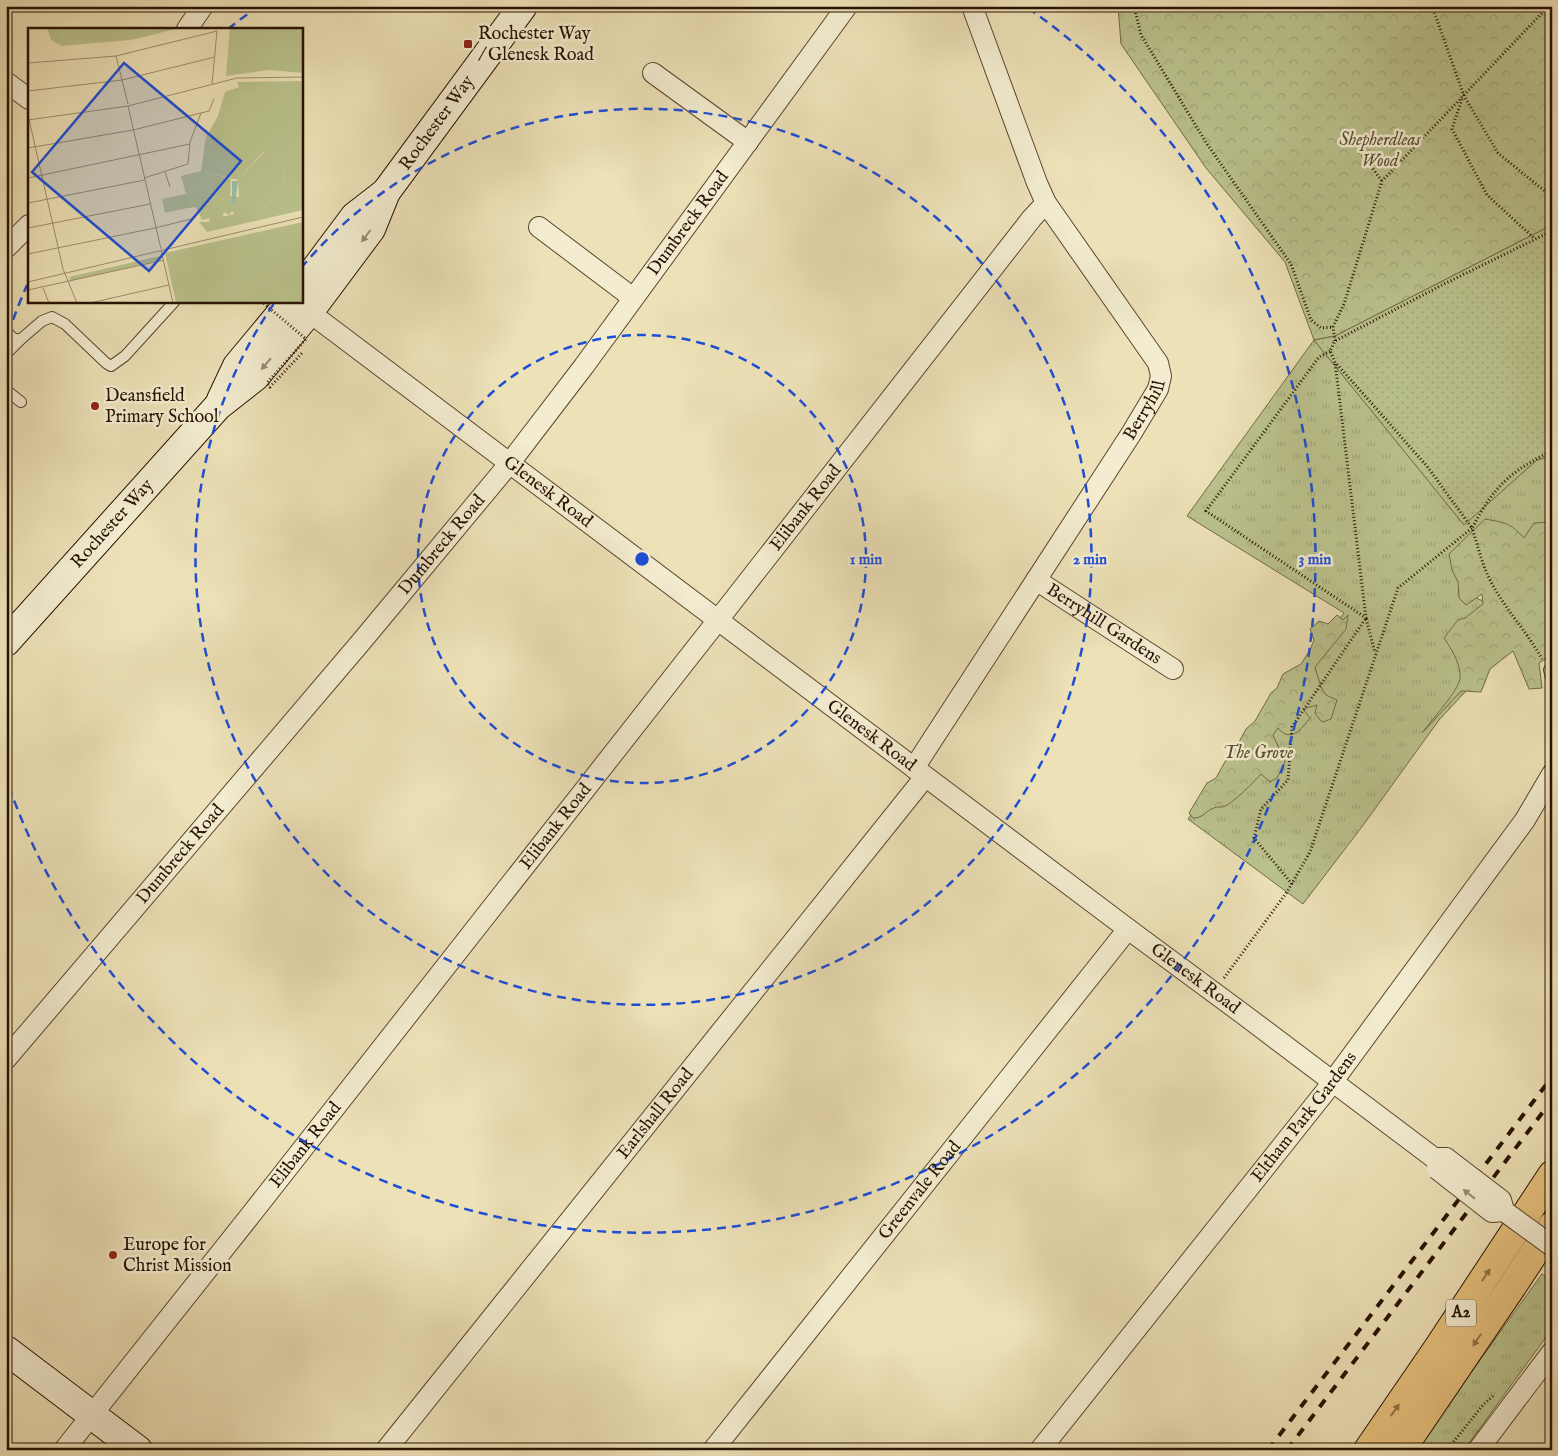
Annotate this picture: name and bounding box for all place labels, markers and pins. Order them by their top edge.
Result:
place label: Rochester Way / Glenesk Road [478,23,594,67]
marker: Rochester Way / Glenesk Road [462,38,474,50]
place label: Deansfield Primary School [105,385,219,429]
marker: Deansfield Primary School [89,400,101,412]
centre of rings [633,550,651,568]
place label: Europe for Christ Mission [123,1234,232,1278]
marker: Europe for Christ Mission [107,1249,119,1261]

